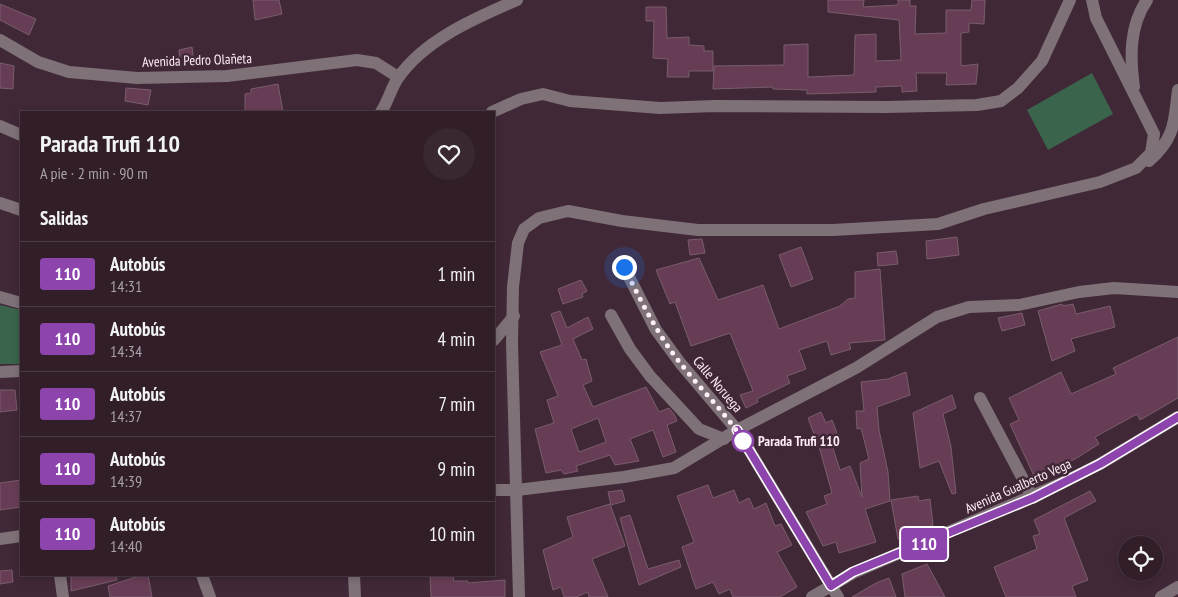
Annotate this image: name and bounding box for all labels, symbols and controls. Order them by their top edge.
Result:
street label: Avenida Pedro Olañeta [142,49,252,71]
text: Parada Trufi 110 [40,128,180,159]
button: heart [423,128,475,180]
text: A pie · 2 min · 90 m [40,163,148,183]
text: Salidas [40,206,88,230]
text: Autobús [110,252,166,276]
your location [612,255,637,280]
text: 110 [55,262,80,285]
text: 1 min [438,262,475,286]
text: 14:31 [110,276,142,296]
text: Autobús [110,317,166,341]
text: 110 [55,327,80,350]
text: 4 min [438,327,475,351]
text: 14:34 [110,341,142,361]
street label: Calle Noruega [689,352,747,416]
text: Autobús [110,382,166,406]
text: 110 [55,392,80,415]
text: 7 min [438,392,475,416]
text: 14:37 [110,406,142,426]
marker: Parada Trufi 110 [732,430,754,452]
place label: Parada Trufi 110 [758,432,840,450]
text: Autobús [110,447,166,471]
street label: Avenida Gualberto Vega [962,454,1074,518]
text: 110 [55,457,80,480]
text: 9 min [438,457,475,481]
text: 14:39 [110,471,142,491]
text: Autobús [110,512,166,536]
text: 110 [55,522,80,545]
text: 10 min [429,522,475,546]
line badge: 110 [895,528,953,560]
text: 110 [911,532,937,555]
text: 14:40 [110,536,142,556]
map controls [1118,536,1163,581]
button: locate [1118,536,1163,581]

